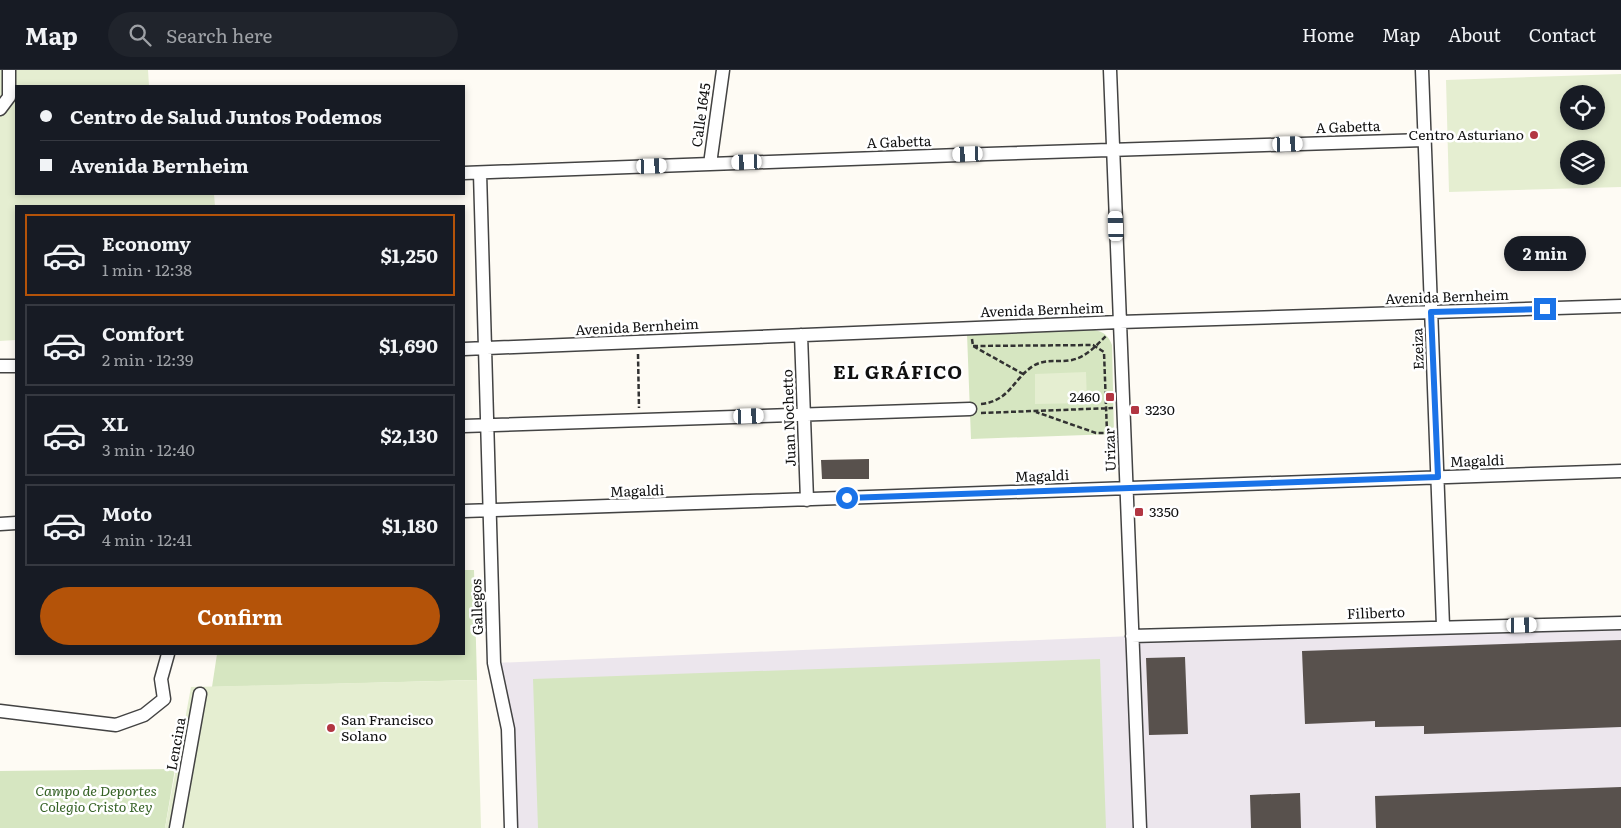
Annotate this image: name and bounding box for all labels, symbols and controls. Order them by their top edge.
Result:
search box [108,12,458,57]
text: Map [25,17,78,52]
icon: search [126,21,154,49]
text: Search here [166,21,272,49]
text: Home [1302,21,1354,48]
text: Map [1382,21,1420,48]
text: About [1448,21,1501,48]
text: Contact [1529,21,1596,48]
street label: Calle 1645 [686,82,714,148]
map controls [1560,85,1605,185]
button: locate [1560,85,1605,130]
text: Centro de Salud Juntos Podemos [70,102,382,130]
street label: A Gabetta [1315,115,1381,137]
place label: Centro Asturiano [1408,124,1524,144]
marker: Centro Asturiano [1528,129,1540,141]
street label: A Gabetta [866,130,932,152]
car [1272,136,1303,152]
button: layers [1560,140,1605,185]
car [952,146,983,162]
text: Avenida Bernheim [70,151,249,179]
car [731,154,762,170]
car [636,158,667,174]
car [1107,211,1124,241]
text: Economy [102,229,191,257]
icon: car [42,233,87,278]
callout: 2 min [1504,236,1586,272]
text: $1,250 [380,241,438,269]
text: 2 min [1523,241,1567,265]
text: 1 min · 12:38 [102,257,192,281]
street label: Avenida Bernheim [1385,284,1510,308]
street label: Avenida Bernheim [980,297,1105,321]
route end [1534,298,1556,320]
street label: Avenida Bernheim [575,313,700,339]
text: Comfort [102,319,184,347]
icon: car [42,323,87,368]
street label: Ezeiza [1406,327,1428,370]
text: $1,690 [379,331,438,359]
text: 2 min · 12:39 [102,347,193,371]
district label: EL GRÁFICO [833,357,963,385]
street label: Juan Nochetto [776,369,800,467]
place label: 2460 [1070,386,1100,406]
marker: 2460 [1104,391,1116,403]
place label: 3230 [1145,399,1175,419]
marker: 3230 [1129,404,1141,416]
car [733,408,764,424]
text: XL [102,409,129,437]
icon: car [42,413,87,458]
text: $2,130 [380,421,438,449]
street label: Urizar [1098,428,1120,472]
text: 3 min · 12:40 [102,437,195,461]
street label: Magaldi [1449,449,1505,471]
street label: Magaldi [1014,464,1070,486]
street label: Magaldi [609,479,665,501]
route start [836,487,858,509]
text: Moto [102,499,152,527]
place label: 3350 [1149,501,1179,521]
icon: car [42,503,87,548]
marker: 3350 [1133,506,1145,518]
text: $1,180 [382,511,438,539]
text: 4 min · 12:41 [102,527,192,551]
street label: Gallegos [465,578,487,636]
button: Confirm [40,587,440,645]
street label: Filiberto [1346,601,1405,623]
car [1506,617,1537,633]
place label: San Francisco Solano [341,709,433,745]
street label: Lencina [161,715,190,772]
marker: San Francisco Solano [325,722,337,734]
park label: Campo de Deportes Colegio Cristo Rey [35,780,157,816]

